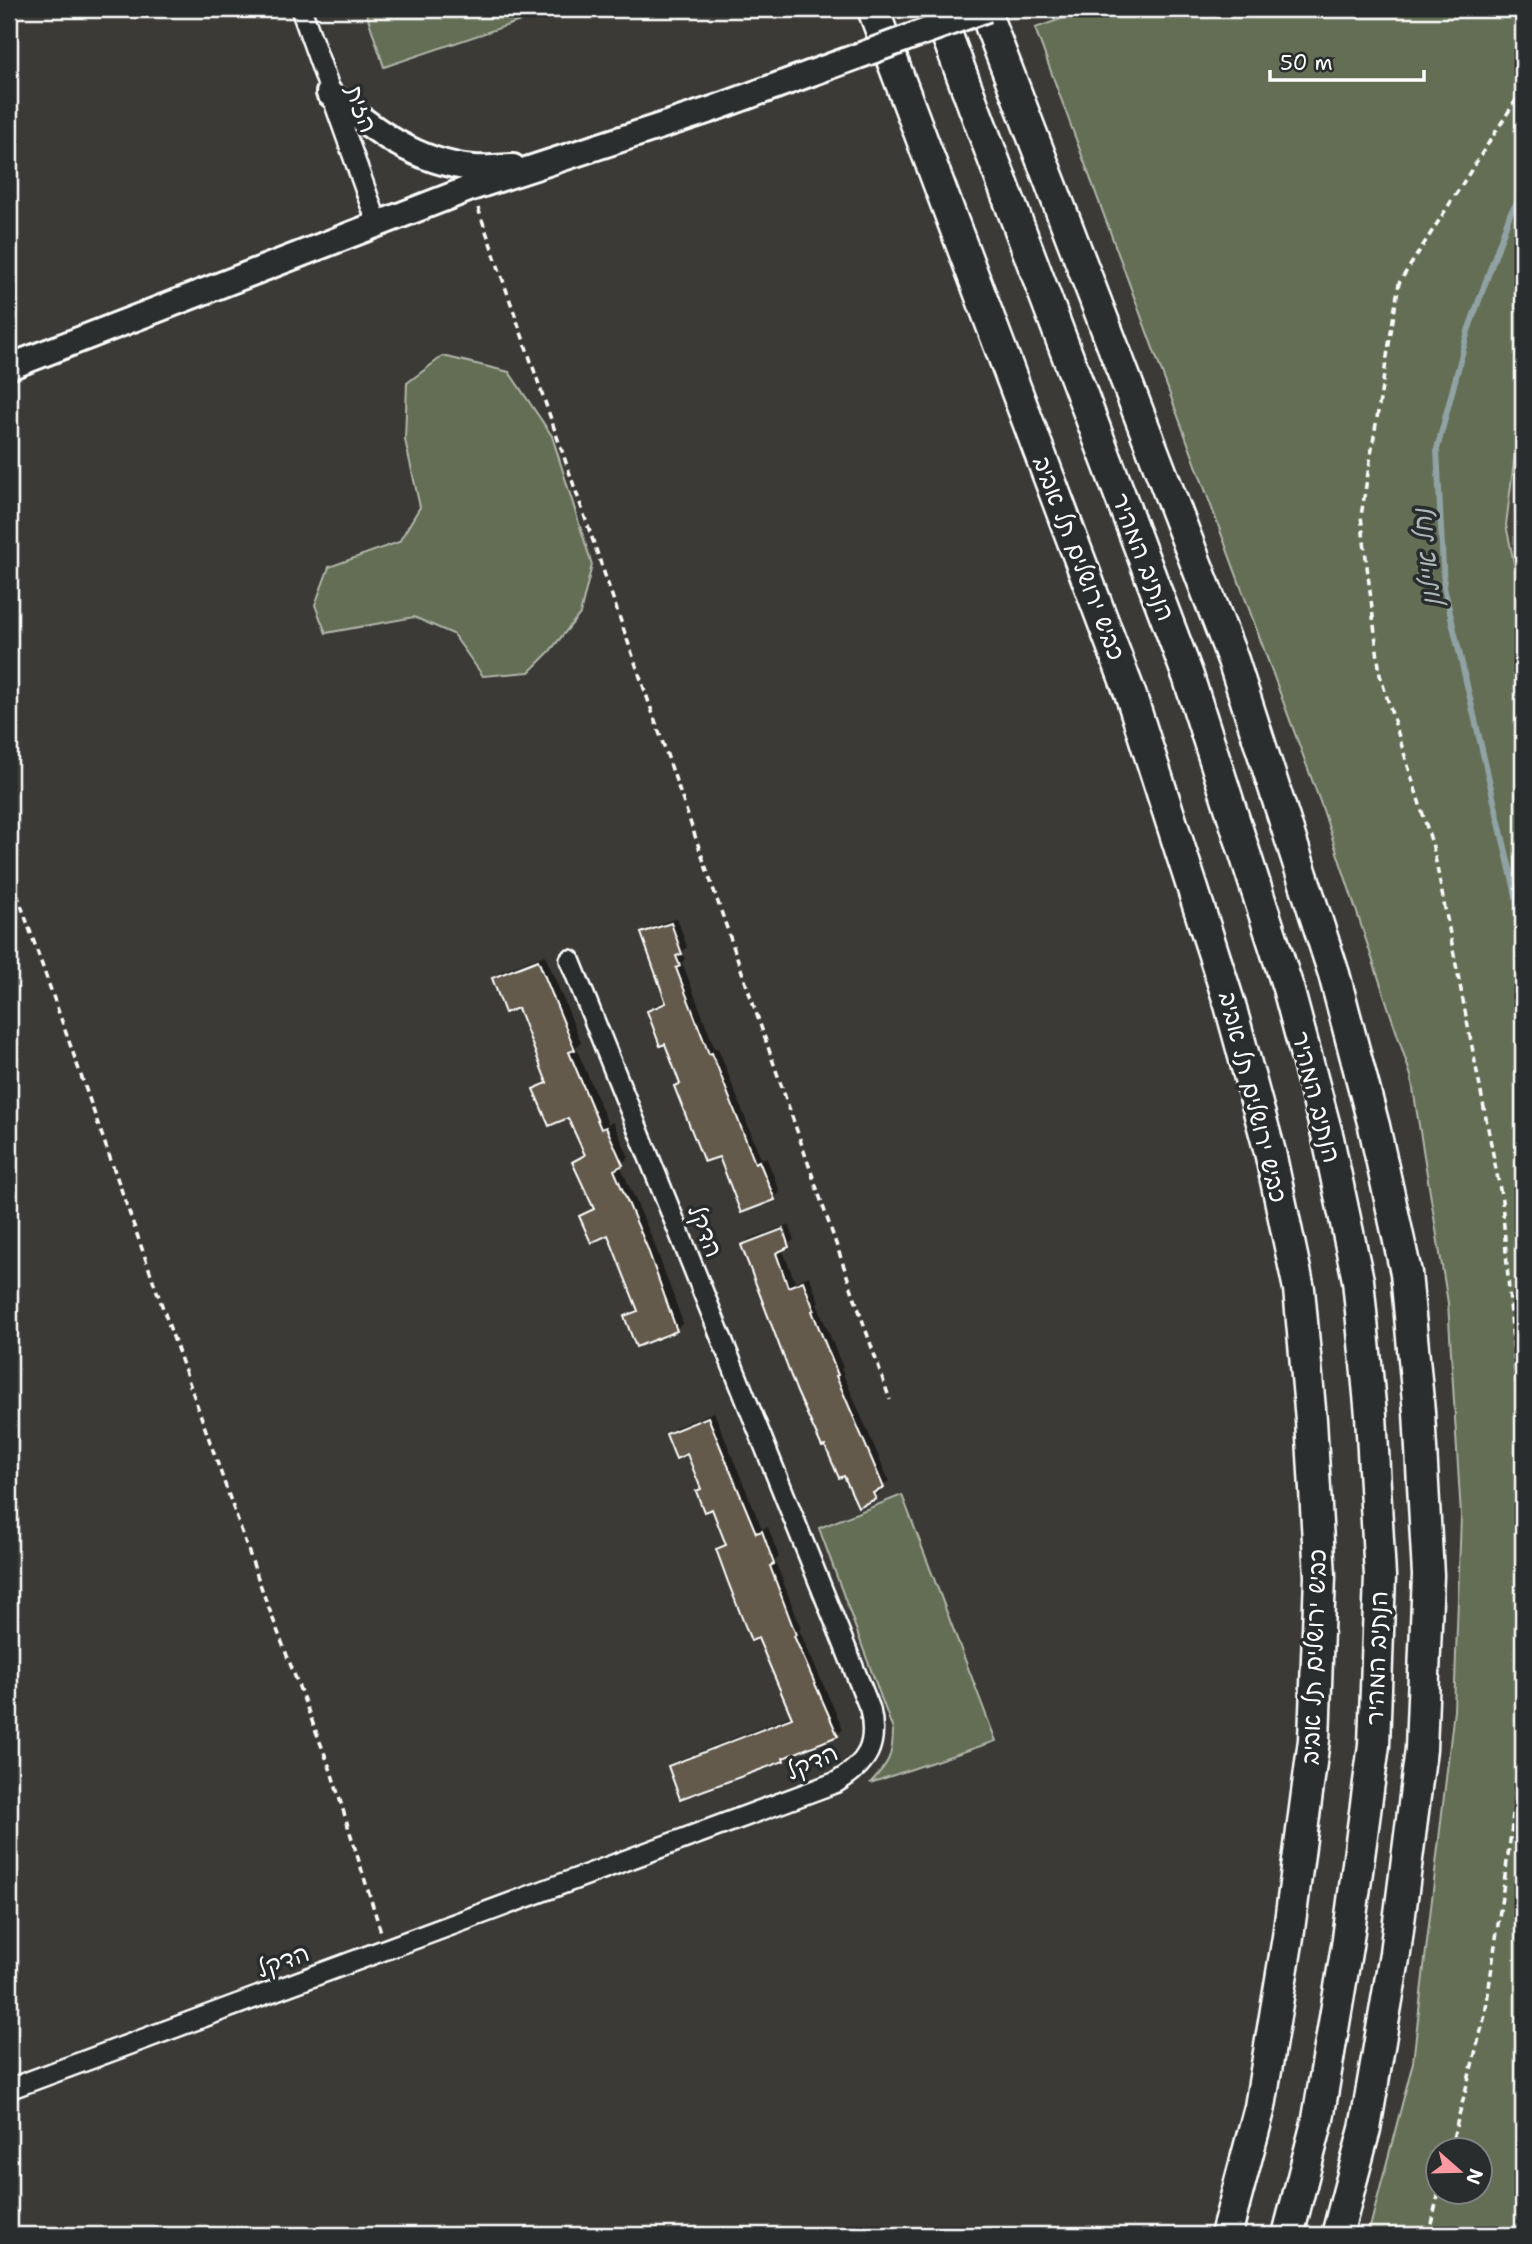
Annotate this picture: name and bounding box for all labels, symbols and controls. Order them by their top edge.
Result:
scale bar [1270,38,1424,82]
text: 50 m [1280,49,1333,77]
street label: הזית [337,79,384,137]
street label: כביש ירושלים תל אביב [1025,451,1133,665]
street label: הנתיב המהיר [1104,488,1182,626]
water label: נחל איילון [1403,506,1449,609]
street label: כביש ירושלים תל אביב [1211,988,1295,1206]
street label: הנתיב המהיר [1284,1028,1348,1166]
street label: הדקל [680,1200,730,1262]
street label: כביש ירושלים תל אביב [1294,1548,1334,1766]
street label: הנתיב המהיר [1359,1590,1395,1726]
street label: הדקל [781,1736,843,1788]
street label: הדקל [252,1937,314,1985]
north arrow [1424,2136,1494,2206]
text: N [1460,2165,1489,2188]

